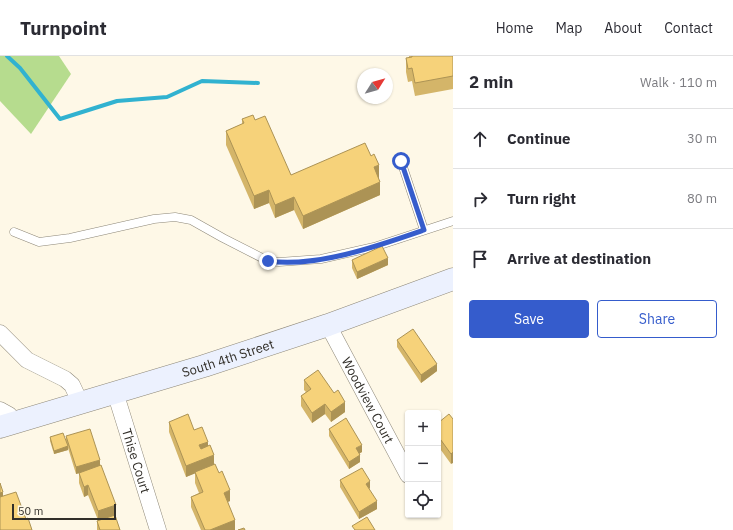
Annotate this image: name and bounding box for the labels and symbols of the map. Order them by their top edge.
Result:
north arrow [357,68,393,104]
route start [392,152,410,170]
route end [259,252,277,270]
street label: South 4th Street [180,335,276,381]
street label: Woodview Court [338,354,398,446]
street label: Thise Court [118,426,154,495]
scale bar [12,502,116,521]

